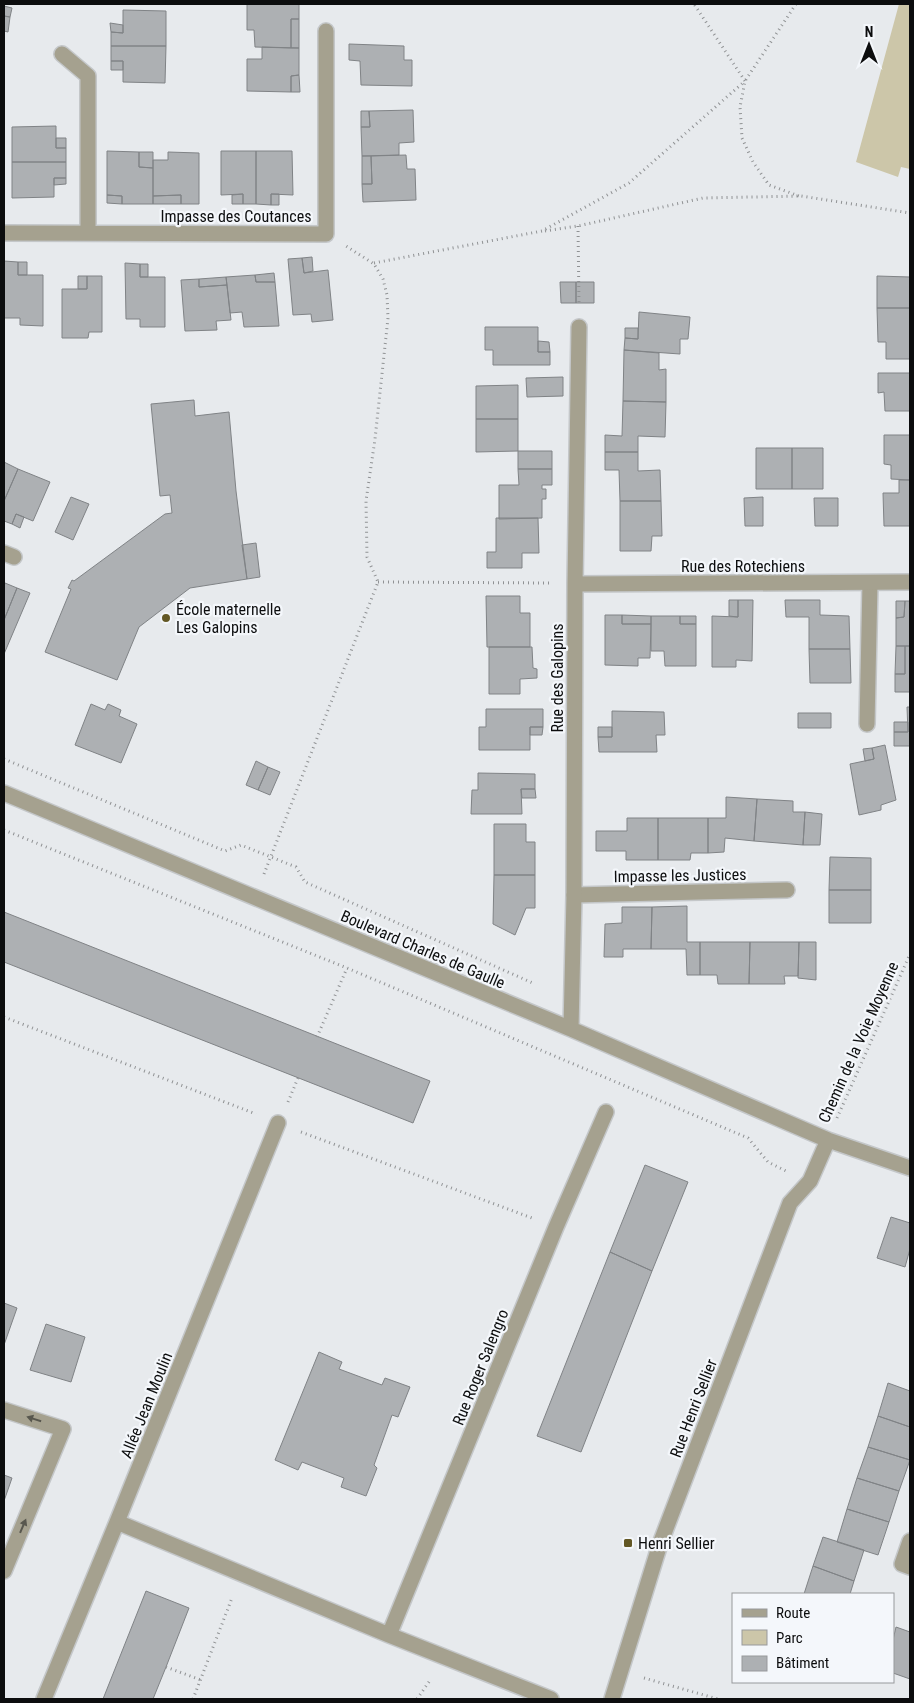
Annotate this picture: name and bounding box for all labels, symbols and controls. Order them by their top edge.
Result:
north arrow [844,20,894,70]
text: N [865,24,873,40]
street label: Impasse des Coutances [161,207,311,226]
street label: Rue des Rotechiens [681,557,805,576]
place label: École maternelle Les Galopins [176,600,281,637]
marker: École maternelle Les Galopins [160,612,172,624]
street label: Rue des Galopins [548,623,567,733]
street label: Impasse les Justices [613,865,747,886]
street label: Boulevard Charles de Gaulle [338,906,508,993]
street label: Chemin de la Voie Moyenne [814,959,903,1126]
street label: Rue Roger Salengro [449,1306,512,1428]
street label: Allée Jean Moulin [117,1349,176,1461]
street label: Rue Henri Sellier [666,1356,721,1460]
one-way arrow [26,1415,41,1423]
one-way arrow [19,1519,27,1533]
place label: Henri Sellier [638,1534,715,1553]
marker: Henri Sellier [622,1537,634,1549]
legend [732,1593,894,1683]
text: Route [776,1604,810,1622]
text: Parc [776,1629,803,1647]
text: Bâtiment [776,1654,829,1672]

